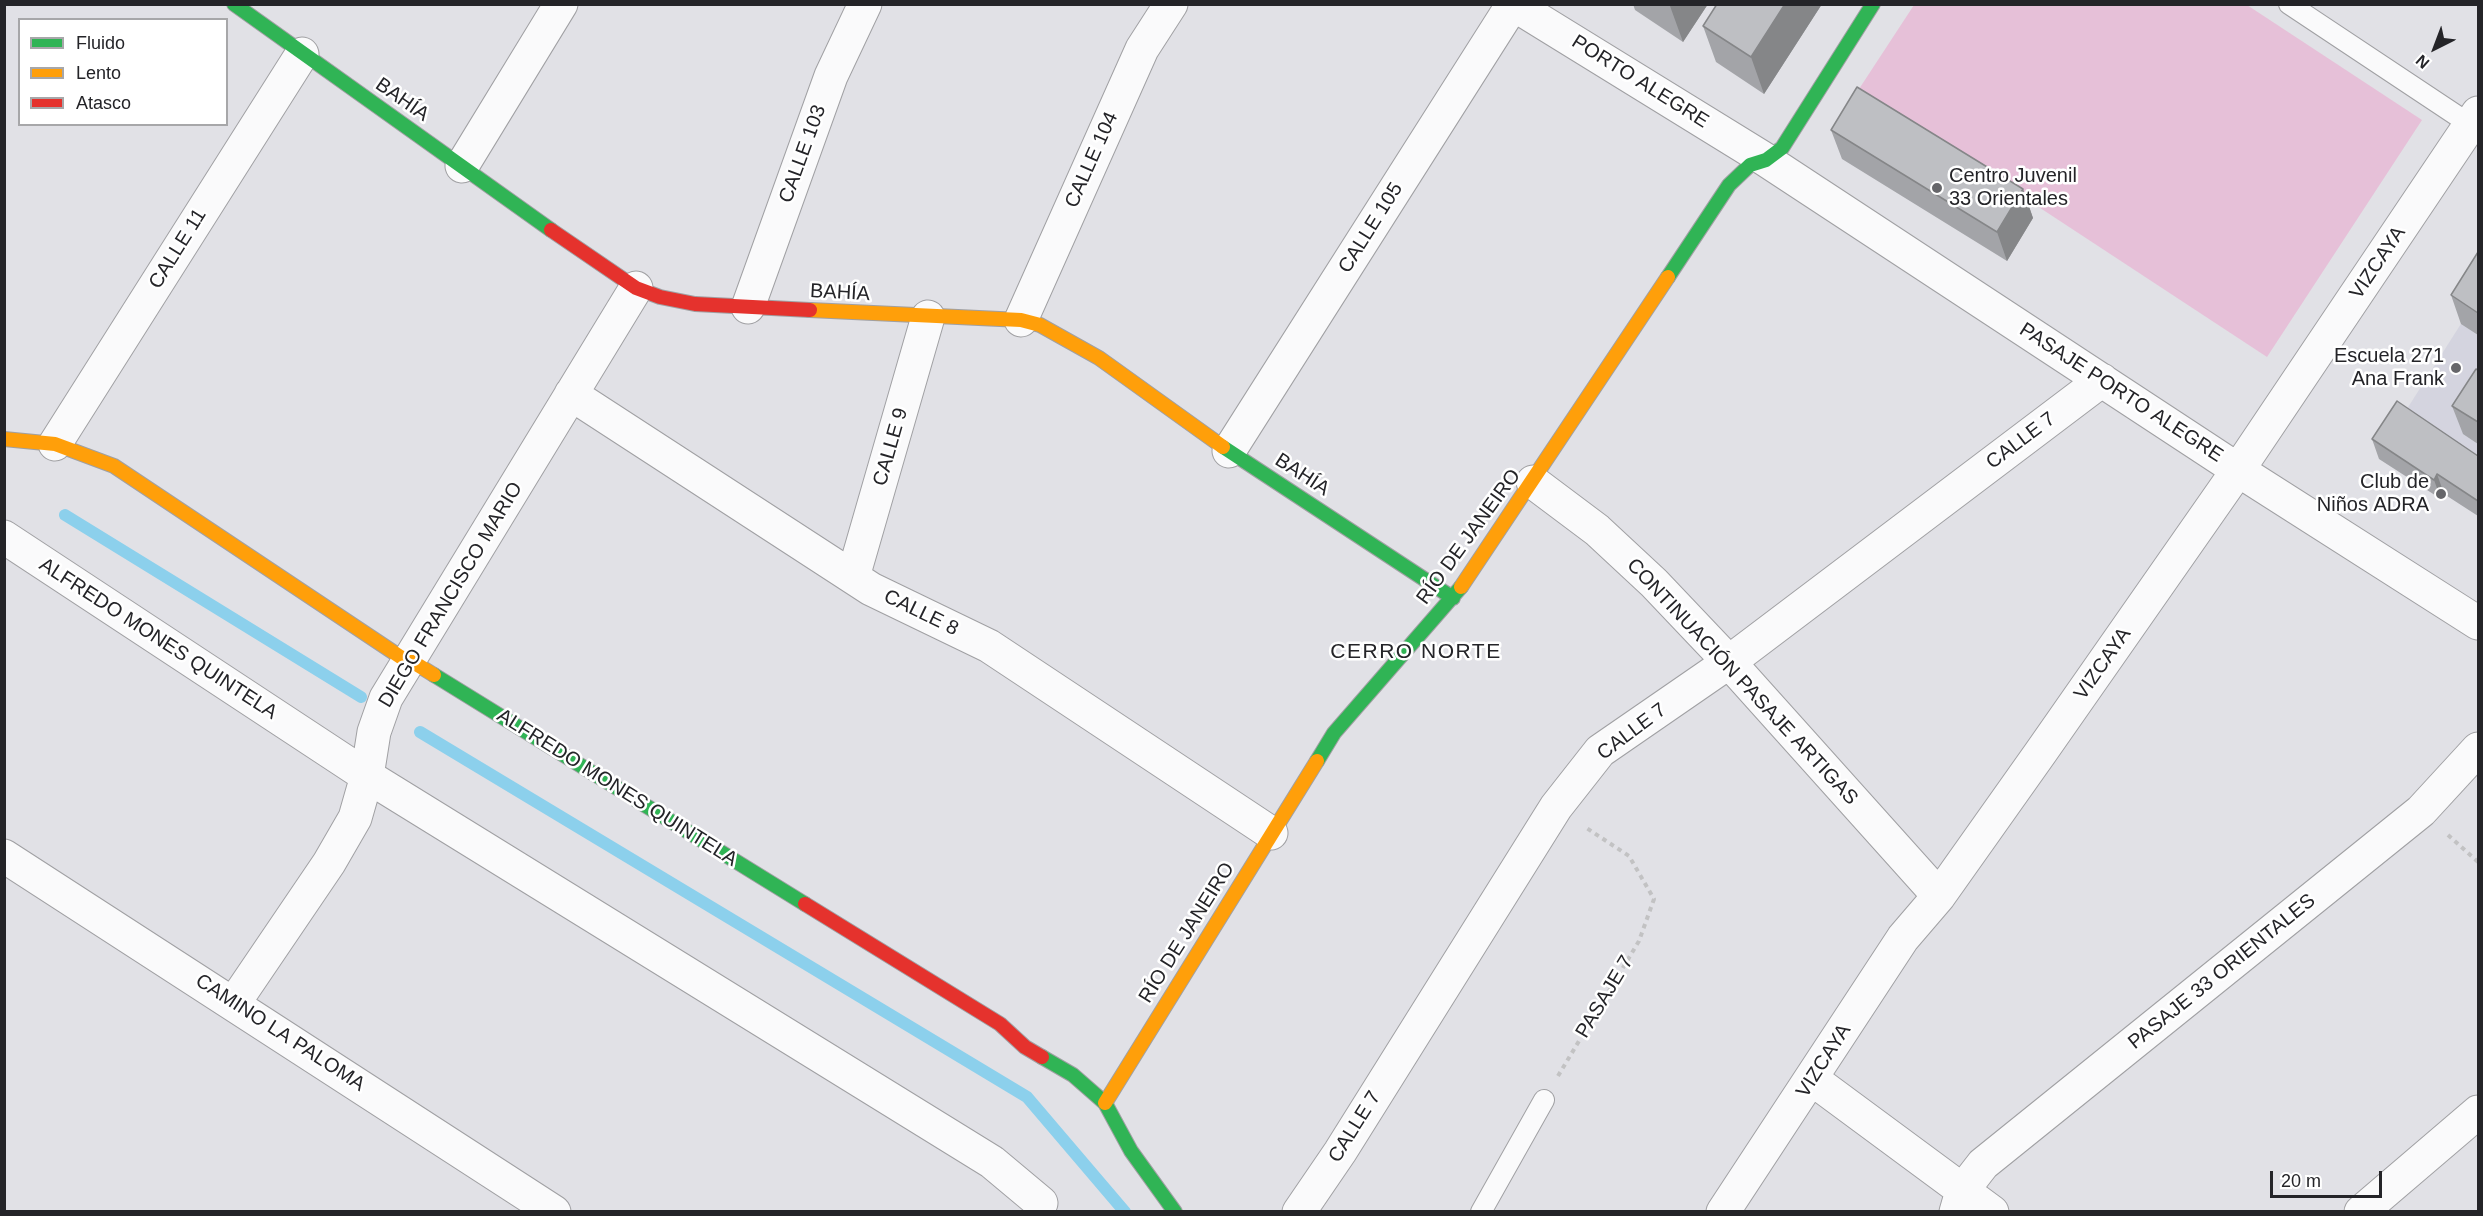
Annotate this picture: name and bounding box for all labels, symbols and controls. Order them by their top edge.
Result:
legend [18,18,228,126]
north arrow [2405,18,2465,78]
street label: PORTO ALEGRE [1567,30,1713,134]
text: Fluido [76,33,125,53]
text: N [2413,52,2433,72]
text: Lento [76,63,121,83]
street label: BAHÍA [371,73,433,127]
text: Atasco [76,93,131,113]
street label: CALLE 103 [774,102,832,206]
street label: CALLE 104 [1060,108,1124,212]
place label: Centro Juvenil 33 Orientales [1949,164,2077,211]
street label: CALLE 105 [1334,178,1408,278]
marker: Centro Juvenil 33 Orientales [1930,181,1944,195]
street label: CALLE 11 [144,205,212,293]
street label: VIZCAYA [2345,222,2411,304]
street label: BAHÍA [809,279,871,307]
street label: PASAJE PORTO ALEGRE [2015,318,2227,468]
place label: Escuela 271 Ana Frank [2334,344,2444,391]
marker: Escuela 271 Ana Frank [2449,361,2463,375]
street label: CALLE 9 [868,405,914,489]
street label: CALLE 7 [1982,407,2060,475]
street label: BAHÍA [1270,449,1334,501]
street label: RÍO DE JANEIRO [1412,465,1526,609]
place label: Club de Niños ADRA [2317,470,2429,517]
street label: DIEGO FRANCISCO MARIO [374,478,528,712]
marker: Club de Niños ADRA [2434,487,2448,501]
street label: ALFREDO MONES QUINTELA [34,553,282,725]
street label: CONTINUACIÓN PASAJE ARTIGAS [1621,554,1863,810]
street label: CALLE 8 [880,585,962,641]
street label: VIZCAYA [2069,623,2137,705]
district label: CERRO NORTE [1330,639,1502,665]
street label: CALLE 7 [1593,698,1671,766]
street label: ALFREDO MONES QUINTELA [492,704,742,872]
street label: RÍO DE JANEIRO [1134,858,1240,1008]
street label: PASAJE 33 ORIENTALES [2124,889,2320,1055]
street label: PASAJE 7 [1571,951,1639,1043]
street label: CAMINO LA PALOMA [191,969,369,1097]
street label: VIZCAYA [1791,1020,1857,1102]
street label: CALLE 7 [1324,1087,1386,1167]
scale bar [2273,1159,2386,1197]
text: 20 m [2281,1171,2321,1191]

